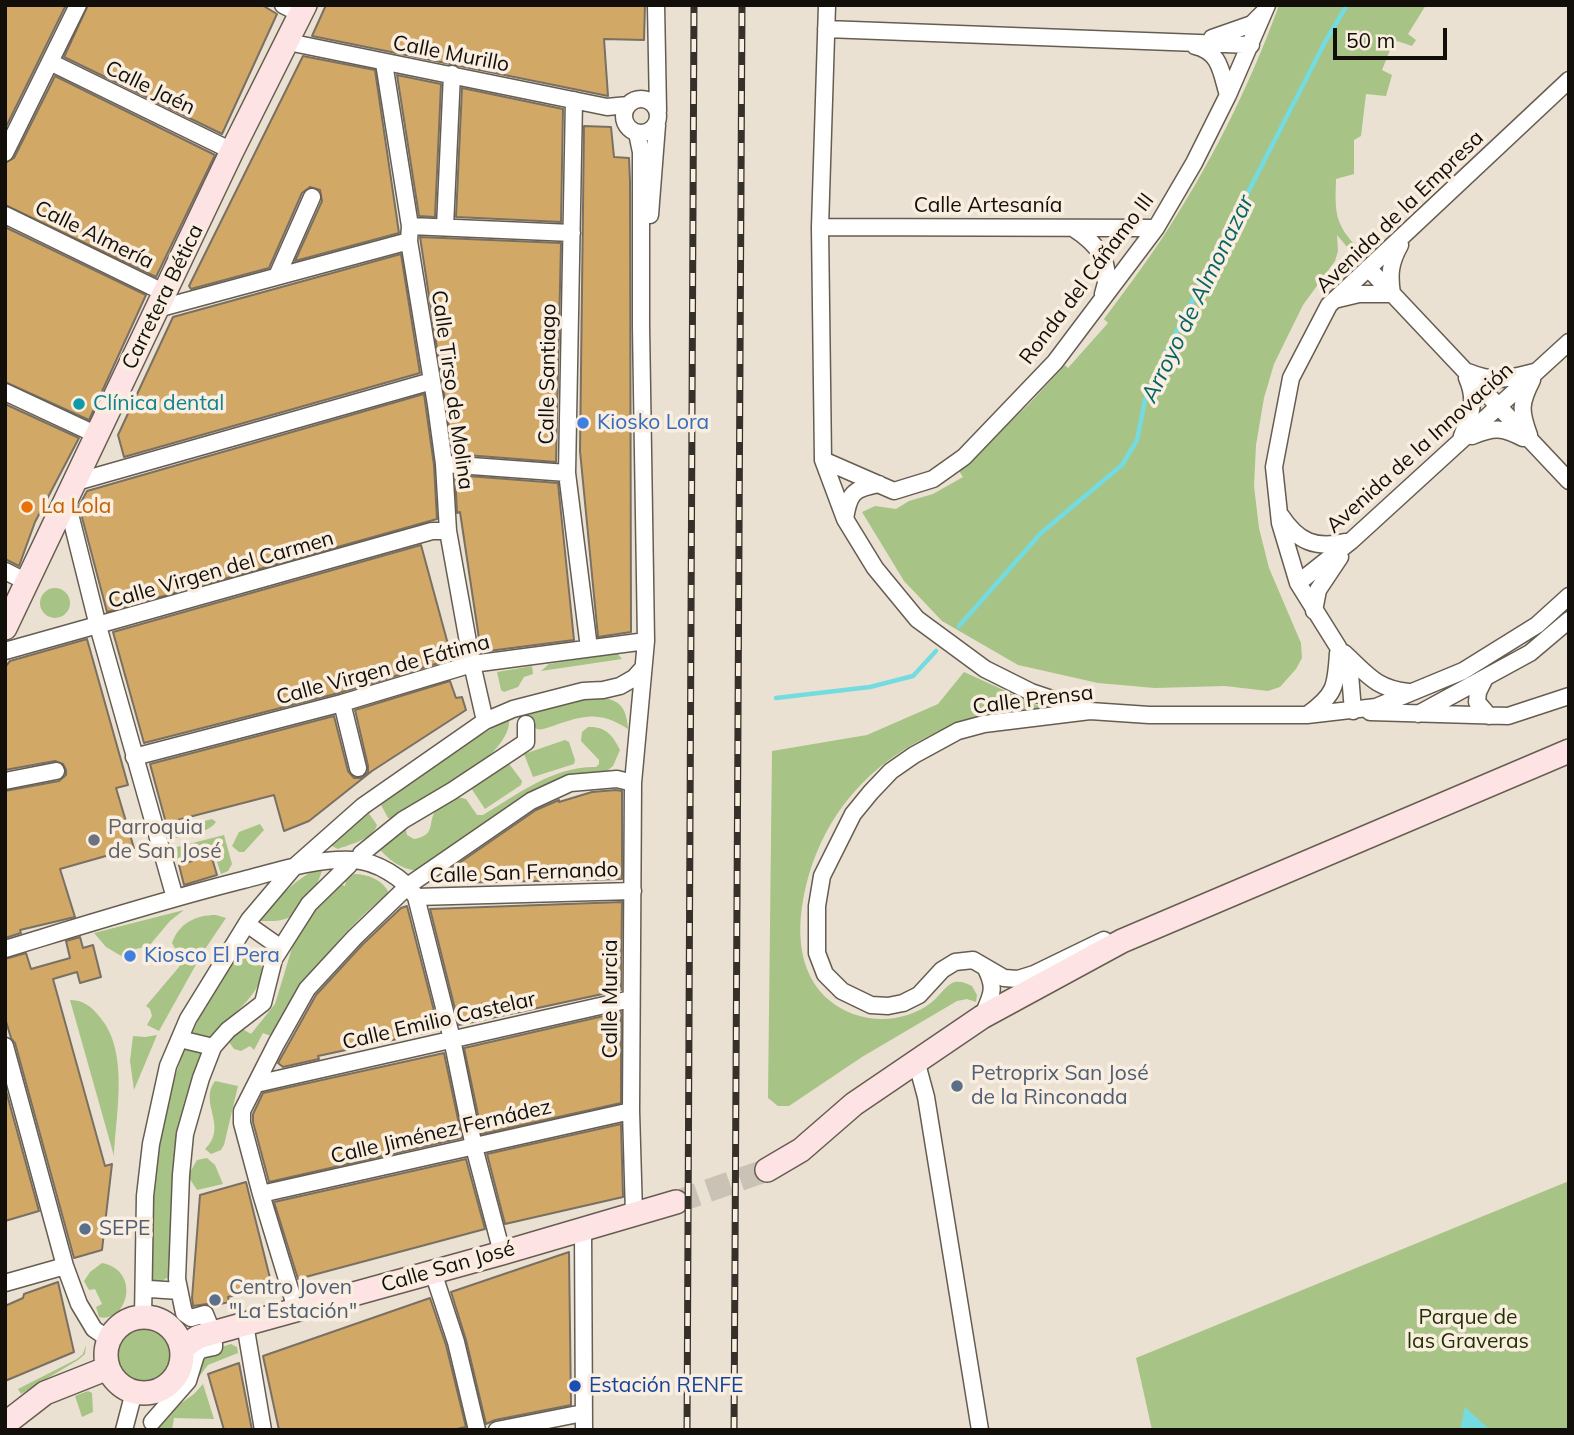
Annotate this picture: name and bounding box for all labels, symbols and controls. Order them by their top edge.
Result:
scale bar [1336,14,1450,58]
text: 50 m [1346,27,1395,53]
street label: Calle Murillo [391,30,511,78]
street label: Calle Jaén [101,55,199,121]
street label: Avenida de la Empresa [1311,125,1489,299]
street label: Ronda del Cáñamo III [1014,188,1160,370]
water label: Arroyo de Almonazar [1136,191,1260,407]
street label: Calle Artesanía [914,193,1062,219]
street label: Calle Almería [30,195,158,275]
street label: Carretera Bética [117,220,209,374]
street label: Calle Tirso de Molina [426,289,478,491]
street label: Calle Santiago [534,303,562,445]
street label: Avenida de la Innovación [1321,357,1519,539]
place label: Clínica dental [93,391,224,417]
marker: Clínica dental [71,396,87,412]
place label: Kiosko Lora [597,410,709,436]
marker: Kiosko Lora [575,415,591,431]
place label: La Lola [41,494,111,520]
marker: La Lola [19,499,35,515]
street label: Calle Virgen del Carmen [105,526,337,614]
street label: Calle Virgen de Fátima [274,629,492,711]
street label: Calle Prensa [971,680,1095,720]
place label: Parroquia de San José [108,815,222,865]
marker: Parroquia de San José [86,832,102,848]
street label: Calle San Fernando [429,857,619,889]
street label: Calle Murcia [598,939,624,1059]
place label: Kiosco El Pera [144,943,280,969]
marker: Kiosco El Pera [122,948,138,964]
street label: Calle Emilio Castelar [340,986,538,1056]
place label: Petroprix San José de la Rinconada [971,1061,1149,1111]
marker: Petroprix San José de la Rinconada [949,1078,965,1094]
street label: Calle Jiménez Fernádez [328,1094,554,1170]
place label: SEPE [99,1216,150,1242]
marker: SEPE [77,1221,93,1237]
street label: Calle San José [378,1236,518,1298]
place label: Centro Joven "La Estación" [229,1275,357,1325]
marker: Centro Joven "La Estación" [207,1292,223,1308]
park label: Parque de las Graveras [1407,1305,1529,1355]
place label: Estación RENFE [589,1373,743,1399]
marker: Estación RENFE [567,1378,583,1394]

